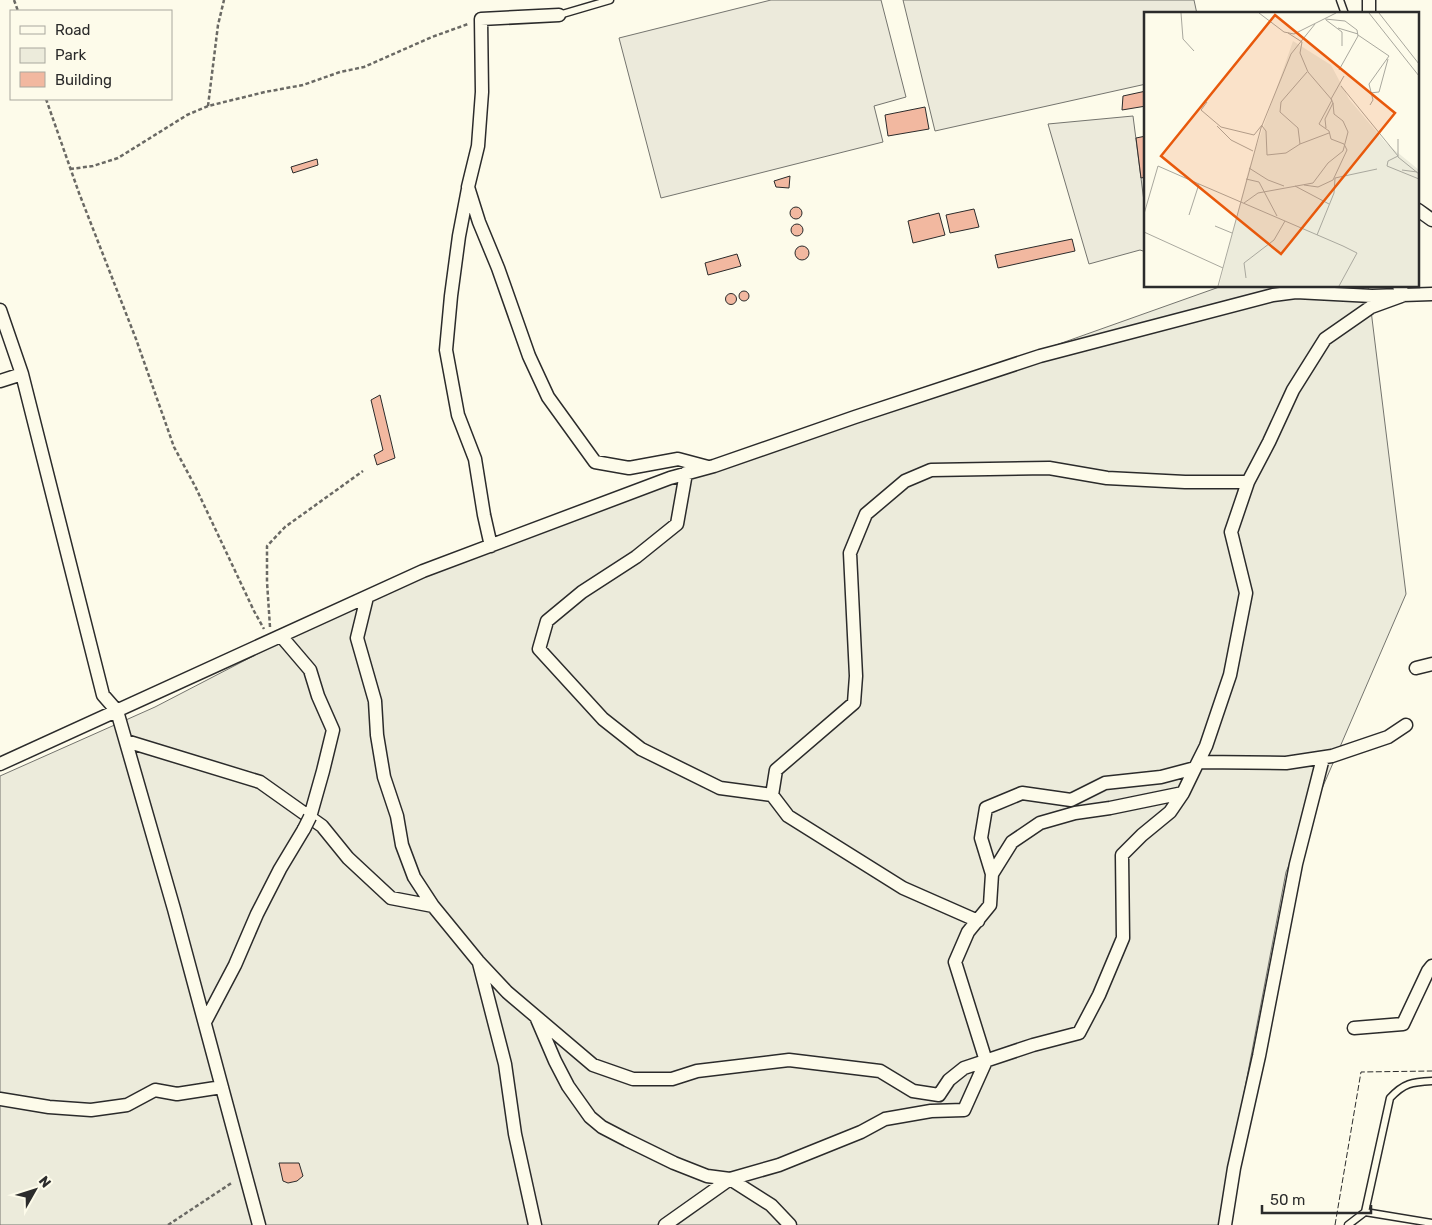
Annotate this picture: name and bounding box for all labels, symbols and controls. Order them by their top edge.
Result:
legend [10,10,172,100]
inset map [1144,12,1420,288]
text: Road [55,21,91,39]
text: Park [55,46,86,64]
text: Building [55,71,112,89]
north arrow [10,1165,60,1215]
text: N [35,1173,54,1191]
scale bar [1262,1182,1371,1214]
text: 50 m [1270,1191,1305,1209]

